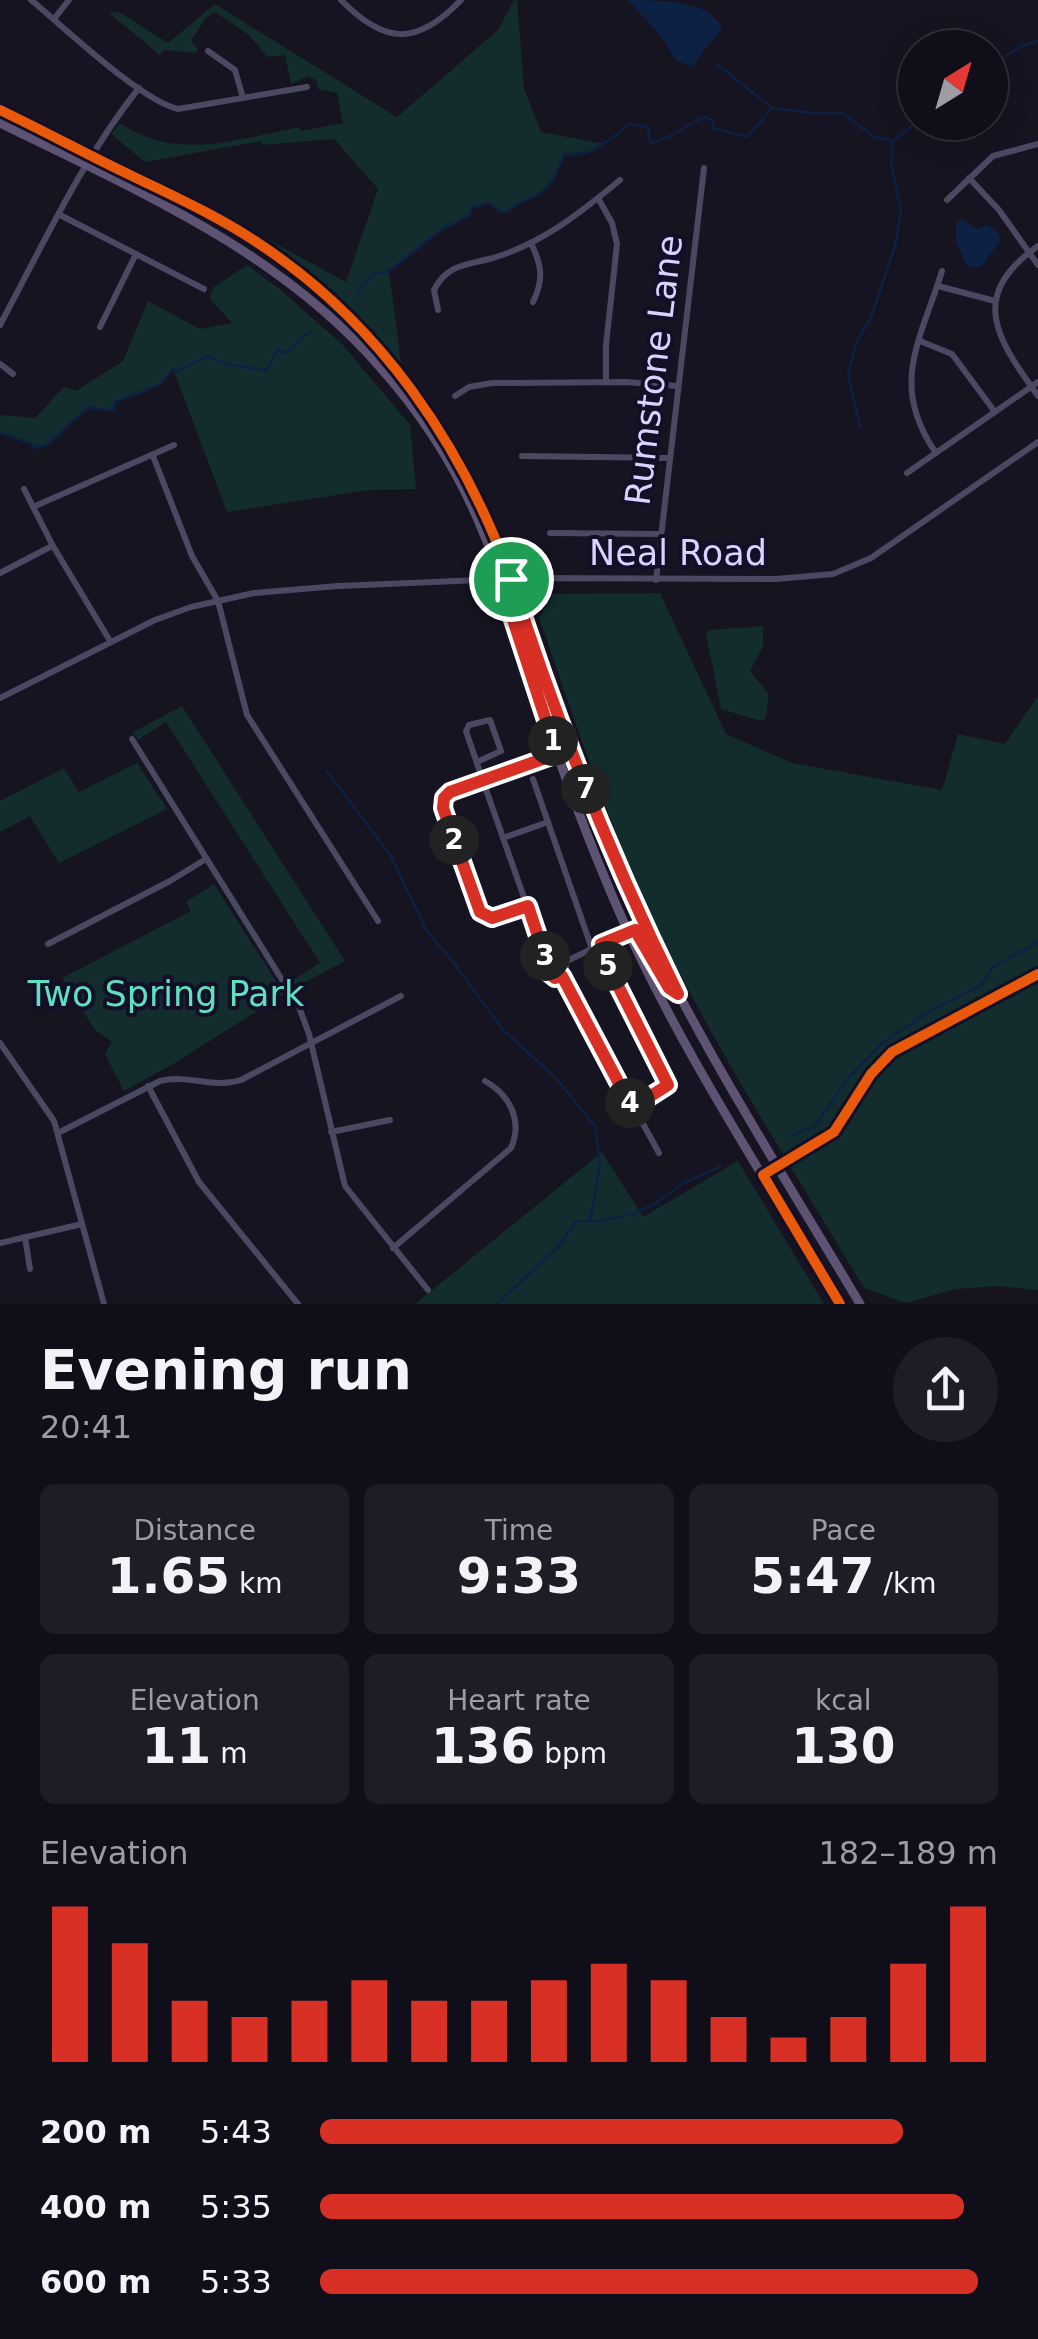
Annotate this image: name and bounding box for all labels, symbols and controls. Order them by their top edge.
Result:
north arrow [898,30,1008,140]
map controls [898,30,1008,140]
street label: Rumstone Lane [618,233,690,507]
street label: Neal Road [589,533,767,573]
pin [469,537,554,622]
icon: arrive [484,552,539,607]
pin: 1 [528,716,578,766]
text: 1 [543,724,563,757]
pin: 7 [561,764,611,814]
text: 7 [576,772,596,805]
pin: 2 [429,815,479,865]
text: 2 [444,823,464,856]
pin: 3 [520,931,570,981]
text: 3 [535,939,555,972]
pin: 5 [583,941,633,991]
text: 5 [598,949,618,982]
park label: Two Spring Park [27,974,305,1014]
pin: 4 [605,1078,655,1128]
text: 4 [620,1086,640,1119]
button: share [893,1337,998,1442]
text: Evening run [40,1338,412,1402]
text: 20:41 [40,1408,132,1446]
text: Distance [133,1514,256,1547]
text: Time [485,1514,553,1547]
text: Pace [811,1514,876,1547]
text: 1.65 [107,1547,230,1605]
text: 9:33 [457,1547,581,1605]
text: 5:47 [750,1547,875,1605]
text: km [230,1567,283,1600]
text: /km [875,1567,936,1600]
text: Elevation [130,1684,260,1717]
text: Heart rate [447,1684,591,1717]
text: kcal [815,1684,872,1717]
text: 11 [142,1717,211,1775]
text: 136 [431,1717,535,1775]
text: 130 [791,1717,896,1775]
text: m [211,1737,248,1770]
text: bpm [535,1737,607,1770]
text: Elevation [40,1834,189,1872]
text: 182–189 m [819,1834,998,1872]
text: 200 m [40,2113,151,2151]
text: 5:43 [200,2113,272,2151]
text: 400 m [40,2188,151,2226]
text: 5:35 [200,2188,272,2226]
text: 600 m [40,2263,151,2301]
text: 5:33 [200,2263,272,2301]

